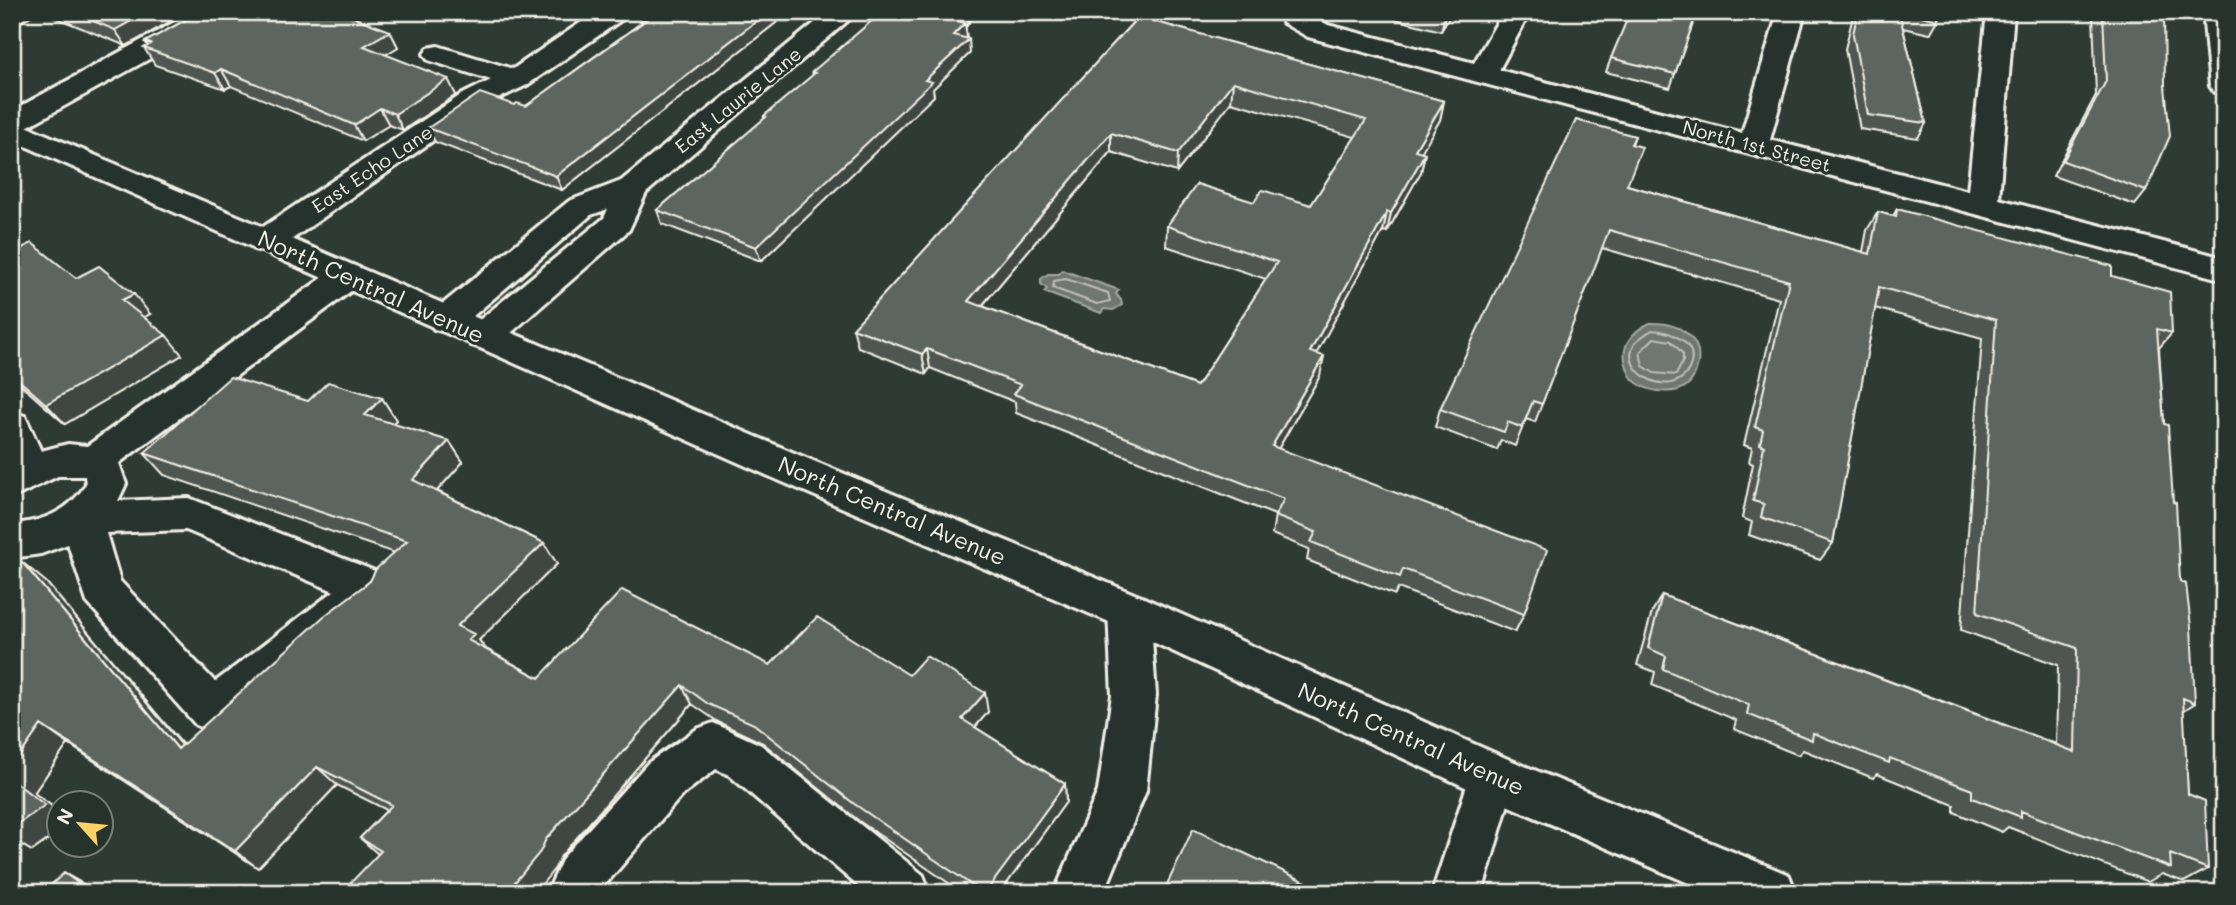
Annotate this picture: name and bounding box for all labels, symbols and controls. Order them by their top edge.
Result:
street label: East Laurie Lane [669,41,806,158]
street label: North 1st Street [1680,114,1834,177]
street label: East Echo Lane [306,119,437,218]
street label: North Central Avenue [254,223,489,350]
street label: North Central Avenue [774,448,1011,572]
street label: North Central Avenue [1294,675,1529,802]
north arrow [46,790,116,860]
text: N [50,804,79,828]

